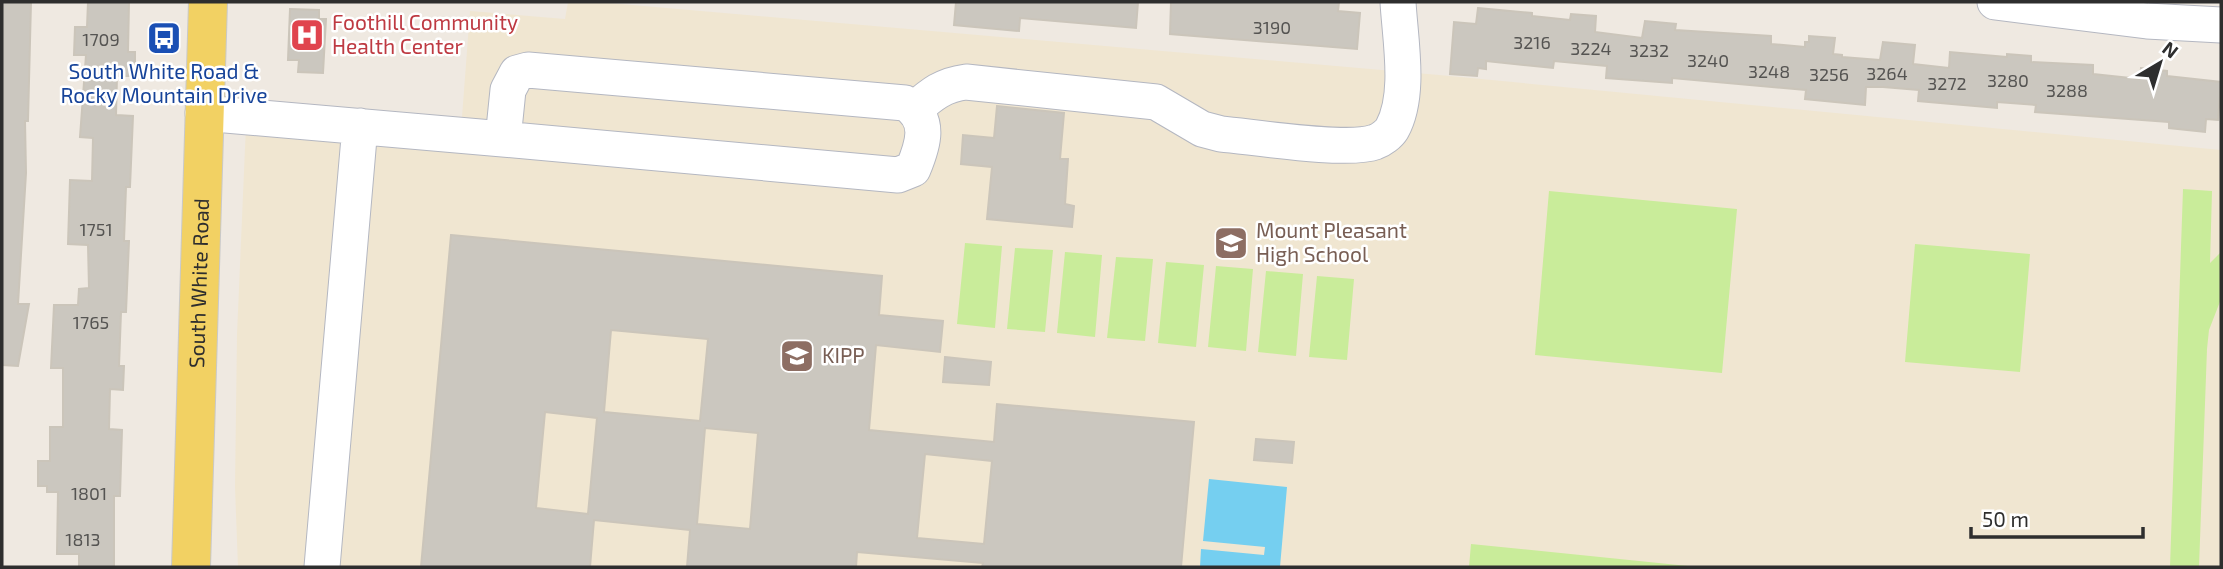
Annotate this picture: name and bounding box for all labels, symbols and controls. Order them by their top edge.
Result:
place label: Foothill Community Health Center [332,9,518,58]
hospital icon: Foothill Community Health Center [288,16,326,54]
house number: 3190 [1253,16,1291,38]
bus stop icon: South White Road & Rocky Mountain Drive [145,19,183,57]
house number: 1709 [82,28,120,50]
north arrow [2125,28,2195,98]
house number: 3216 [1513,31,1551,53]
text: N [2158,36,2183,62]
house number: 3224 [1570,37,1612,59]
house number: 3232 [1629,39,1669,61]
house number: 3240 [1687,49,1729,71]
place label: South White Road & Rocky Mountain Drive [60,58,268,107]
house number: 3248 [1748,60,1790,82]
house number: 3264 [1866,62,1908,84]
house number: 3256 [1809,63,1849,85]
house number: 3280 [1987,69,2029,91]
house number: 3272 [1927,72,1967,94]
house number: 3288 [2046,79,2088,101]
street label: South White Road [183,198,213,368]
place label: Mount Pleasant High School [1256,217,1407,266]
house number: 1751 [79,218,113,240]
school or university icon: Mount Pleasant High School [1212,224,1250,262]
house number: 1765 [73,311,109,333]
school or university icon: KIPP [778,337,816,375]
place label: KIPP [822,342,865,367]
house number: 1801 [71,482,107,504]
scale bar [1971,496,2142,540]
text: 50 m [1982,506,2029,531]
house number: 1813 [65,528,101,550]

